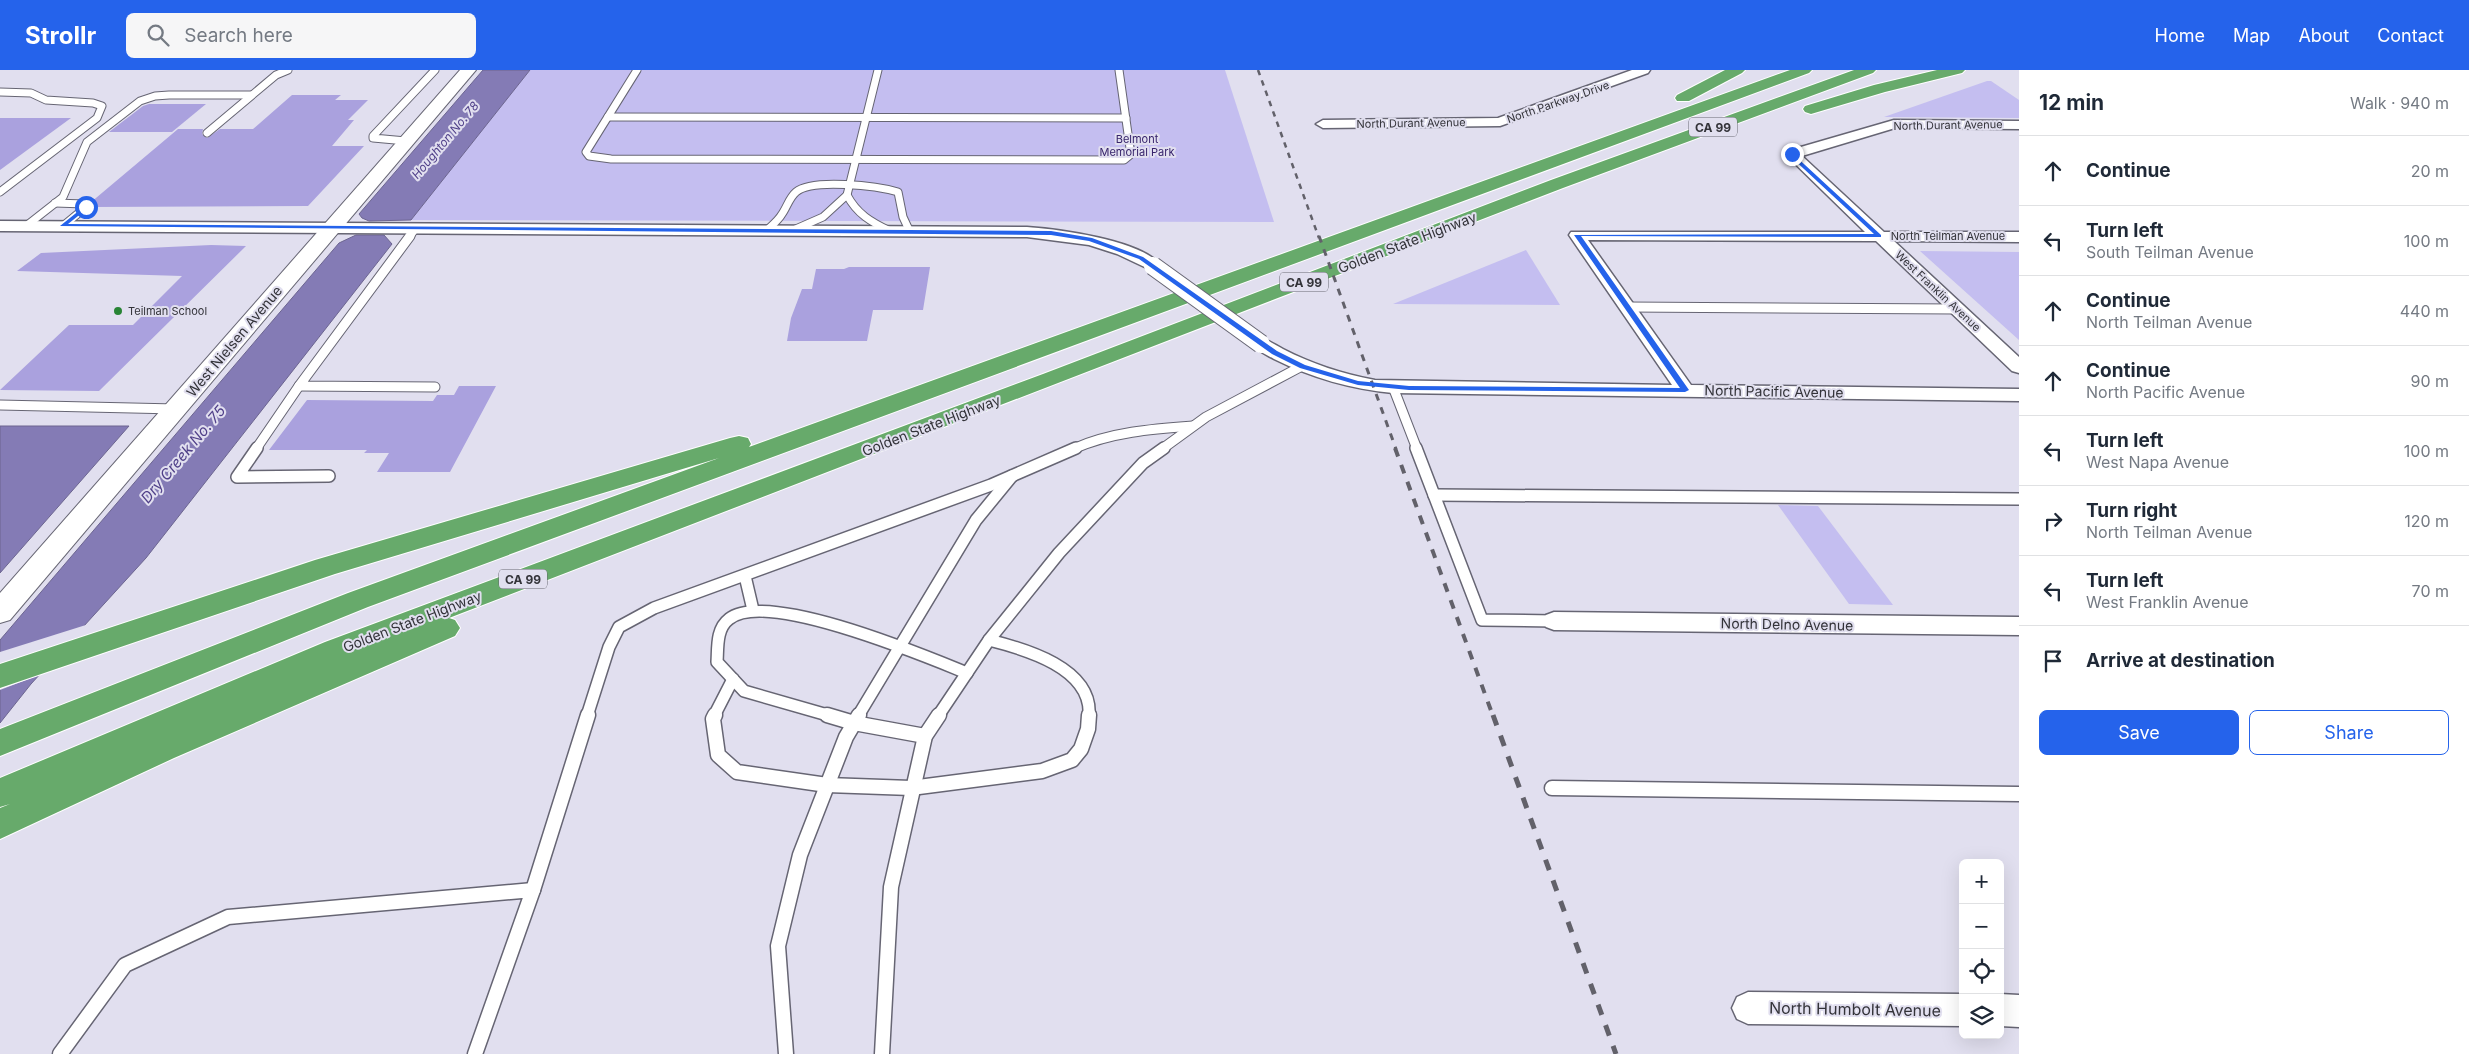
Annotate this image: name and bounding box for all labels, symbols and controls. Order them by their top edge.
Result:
search box [126,13,476,58]
text: Strollr [25,21,96,50]
icon: search [144,21,172,49]
text: Search here [184,24,293,47]
text: Home [2155,25,2205,46]
text: Map [2233,25,2270,46]
text: About [2298,25,2349,46]
text: Contact [2377,25,2444,46]
street label: North Parkway Drive [1505,78,1611,126]
text: 12 min [2039,90,2104,115]
text: Walk · 940 m [2350,93,2449,113]
water label: Houghton No. 78 [408,98,482,182]
street label: North Durant Avenue [1356,115,1466,131]
street label: North Durant Avenue [1893,117,2003,133]
road number: CA 99 [1689,118,1737,136]
park label: Belmont Memorial Park [1099,132,1175,159]
route end [1781,143,1804,166]
icon: ahead [2039,157,2067,185]
text: Continue [2086,159,2171,182]
text: 20 m [2411,161,2449,181]
route start [75,196,98,219]
street label: Golden State Highway [1335,208,1479,276]
text: Turn left [2086,219,2164,242]
icon: left [2039,227,2067,255]
street label: North Teilman Avenue [1891,229,2005,243]
text: 100 m [2404,231,2449,251]
text: South Teilman Avenue [2086,242,2254,262]
street label: West Franklin Avenue [1892,248,1984,334]
road number: CA 99 [1280,272,1328,292]
street label: West Nielsen Avenue [183,282,285,400]
text: Continue [2086,289,2171,312]
icon: ahead [2039,297,2067,325]
text: 440 m [2400,301,2449,321]
place label: Teilman School [128,304,207,318]
marker: Teilman School [112,305,124,317]
text: North Teilman Avenue [2086,312,2252,332]
text: Continue [2086,359,2171,382]
icon: ahead [2039,367,2067,395]
text: 90 m [2410,371,2449,391]
street label: North Pacific Avenue [1704,381,1844,401]
text: North Pacific Avenue [2086,382,2245,402]
street label: Golden State Highway [859,391,1003,459]
water label: Dry Creek No. 75 [137,401,229,507]
text: Turn left [2086,429,2164,452]
icon: left [2039,437,2067,465]
text: 100 m [2404,441,2449,461]
text: West Napa Avenue [2086,452,2229,472]
text: Turn right [2086,499,2177,522]
icon: right [2039,507,2067,535]
text: 120 m [2404,511,2449,531]
text: North Teilman Avenue [2086,522,2252,542]
road number: CA 99 [499,569,547,588]
text: Turn left [2086,569,2164,592]
icon: left [2039,577,2067,605]
text: 70 m [2412,581,2449,601]
street label: Golden State Highway [340,587,484,655]
text: West Franklin Avenue [2086,592,2249,612]
street label: North Delno Avenue [1721,614,1853,634]
icon: arrive [2039,647,2067,675]
text: Arrive at destination [2086,649,2275,672]
button: Save [2039,710,2239,755]
button: Share [2249,710,2449,755]
map controls [1959,859,2004,1039]
button: + [1959,859,2004,904]
button: − [1959,904,2004,949]
button: locate [1959,949,2004,994]
button: layers [1959,994,2004,1039]
street label: North Humbolt Avenue [1769,998,1941,1020]

